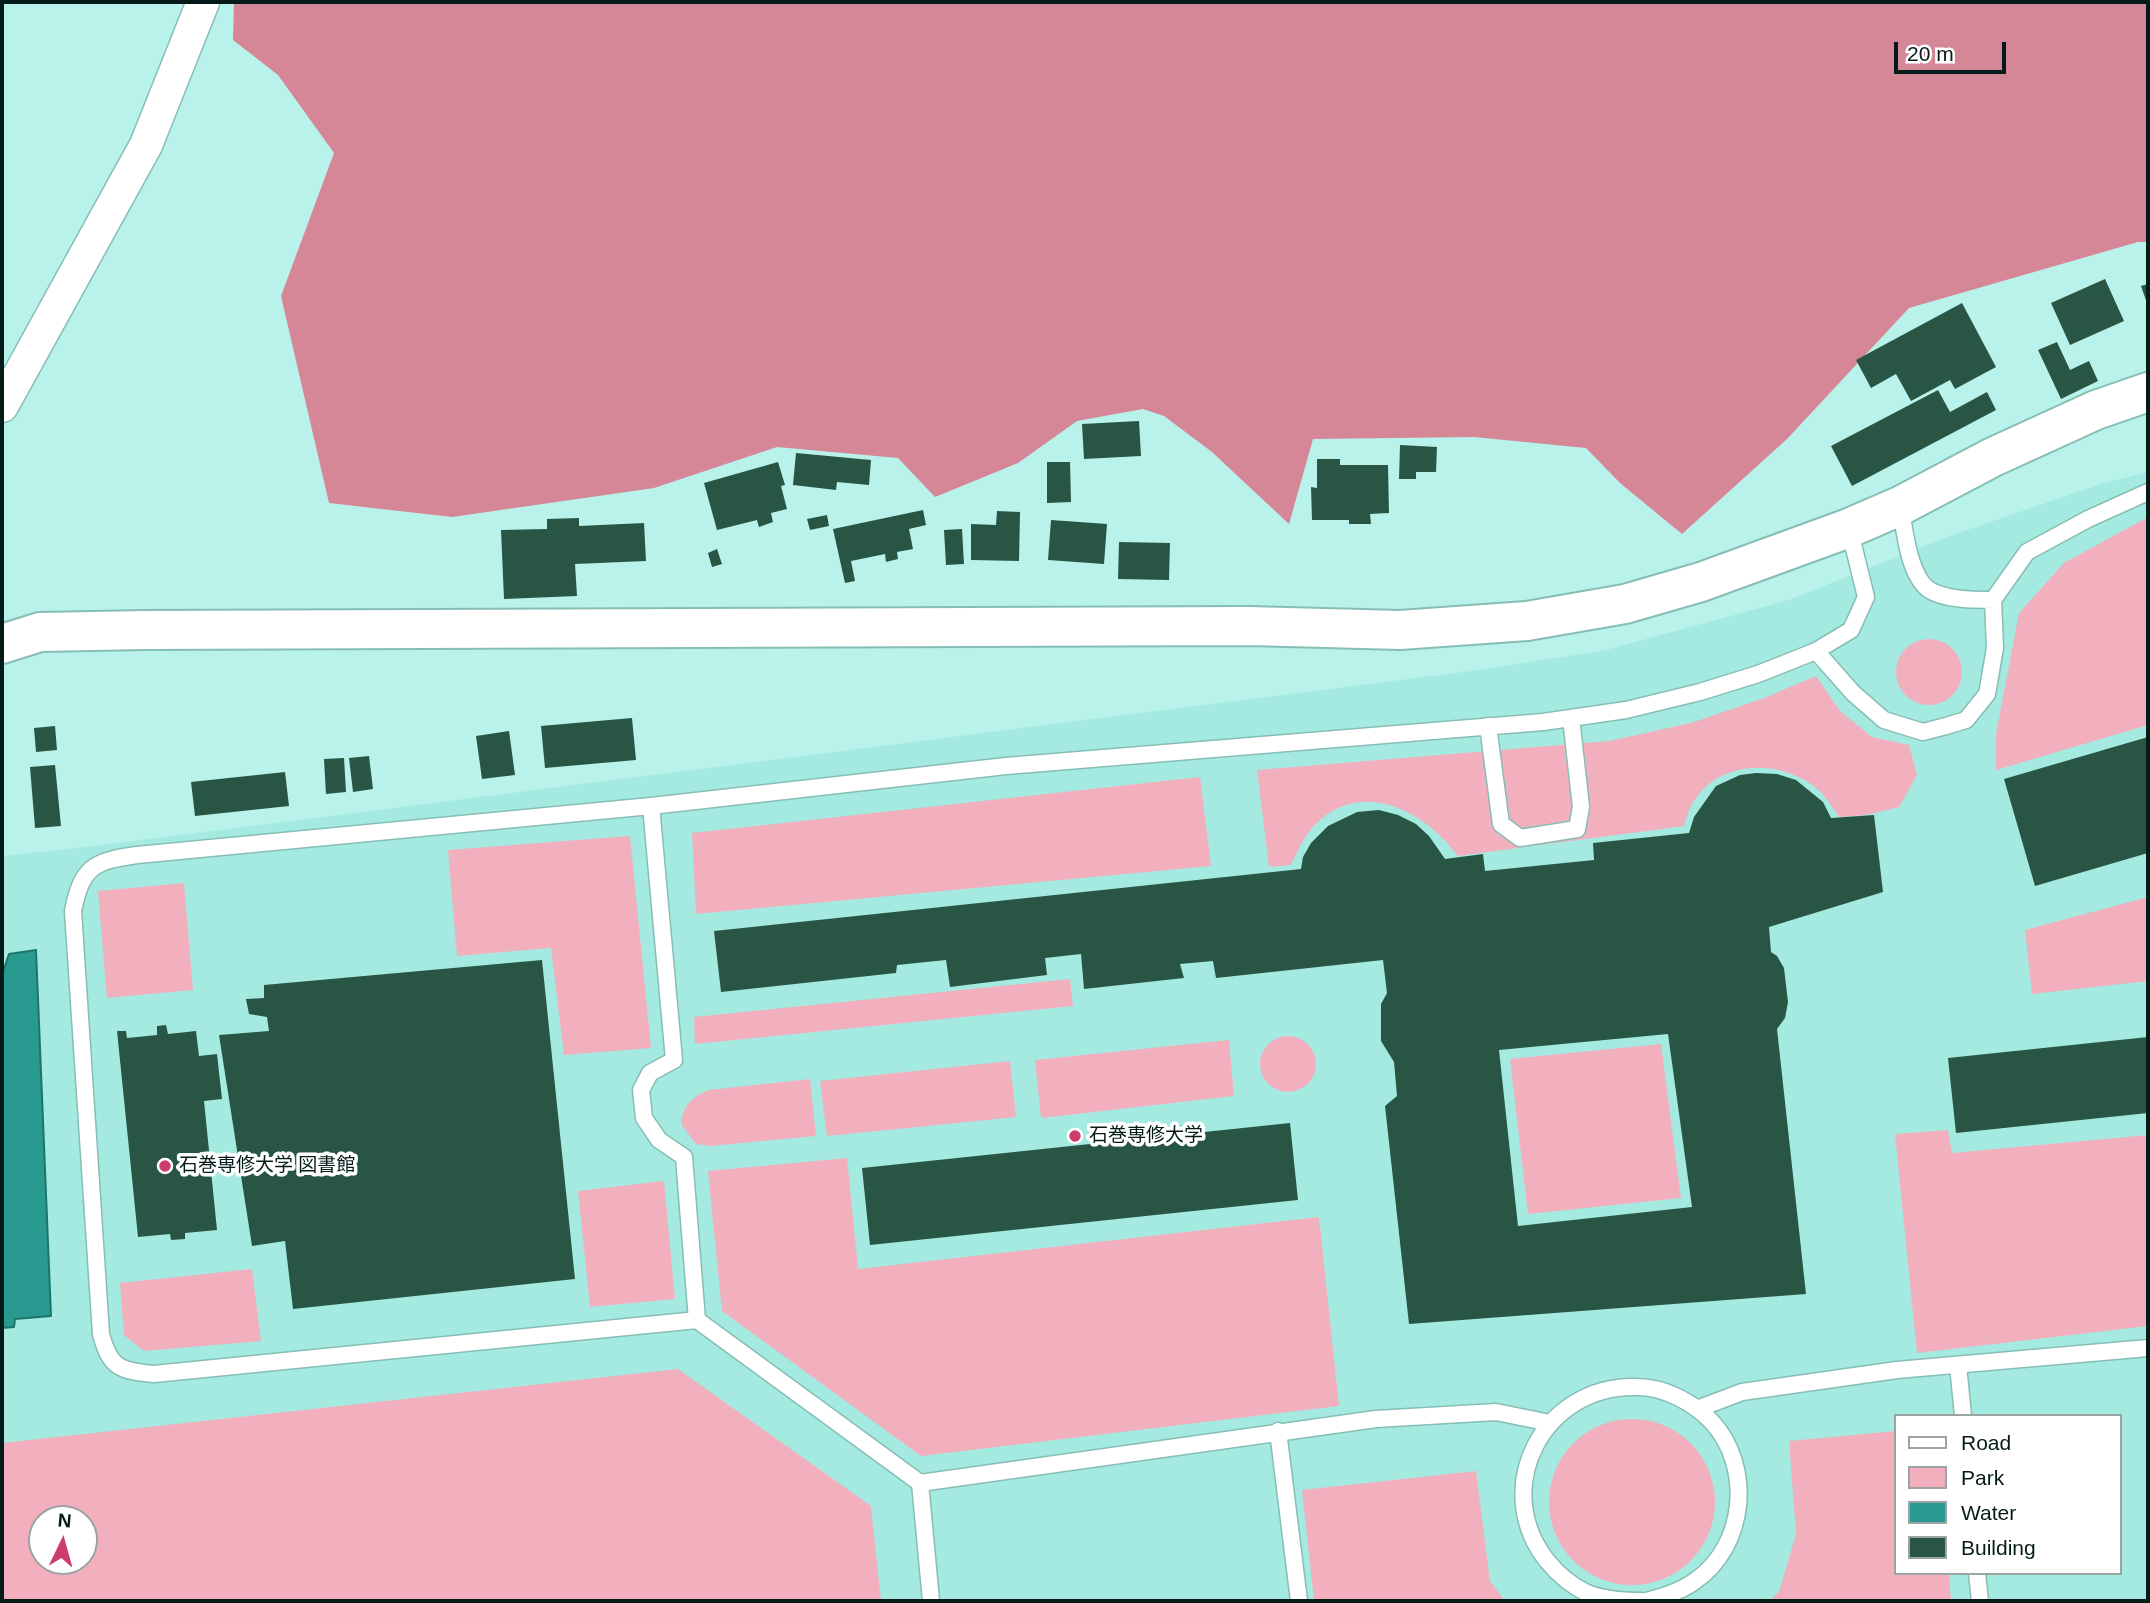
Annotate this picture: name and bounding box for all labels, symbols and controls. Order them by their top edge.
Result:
scale bar [1898,28,2010,72]
text: 20 m [1907,42,1954,65]
place label: 石巻専修大学 [1089,1125,1203,1147]
marker: 石巻専修大学 [1067,1128,1083,1144]
place label: 石巻専修大学 図書館 [179,1155,355,1177]
marker: 石巻専修大学 図書館 [157,1158,173,1174]
legend [1895,1414,2122,1575]
text: Road [1961,1431,2011,1454]
text: Park [1961,1466,2004,1489]
text: Water [1961,1501,2016,1524]
north arrow [28,1505,98,1575]
text: N [57,1510,72,1532]
text: Building [1961,1536,2036,1559]

